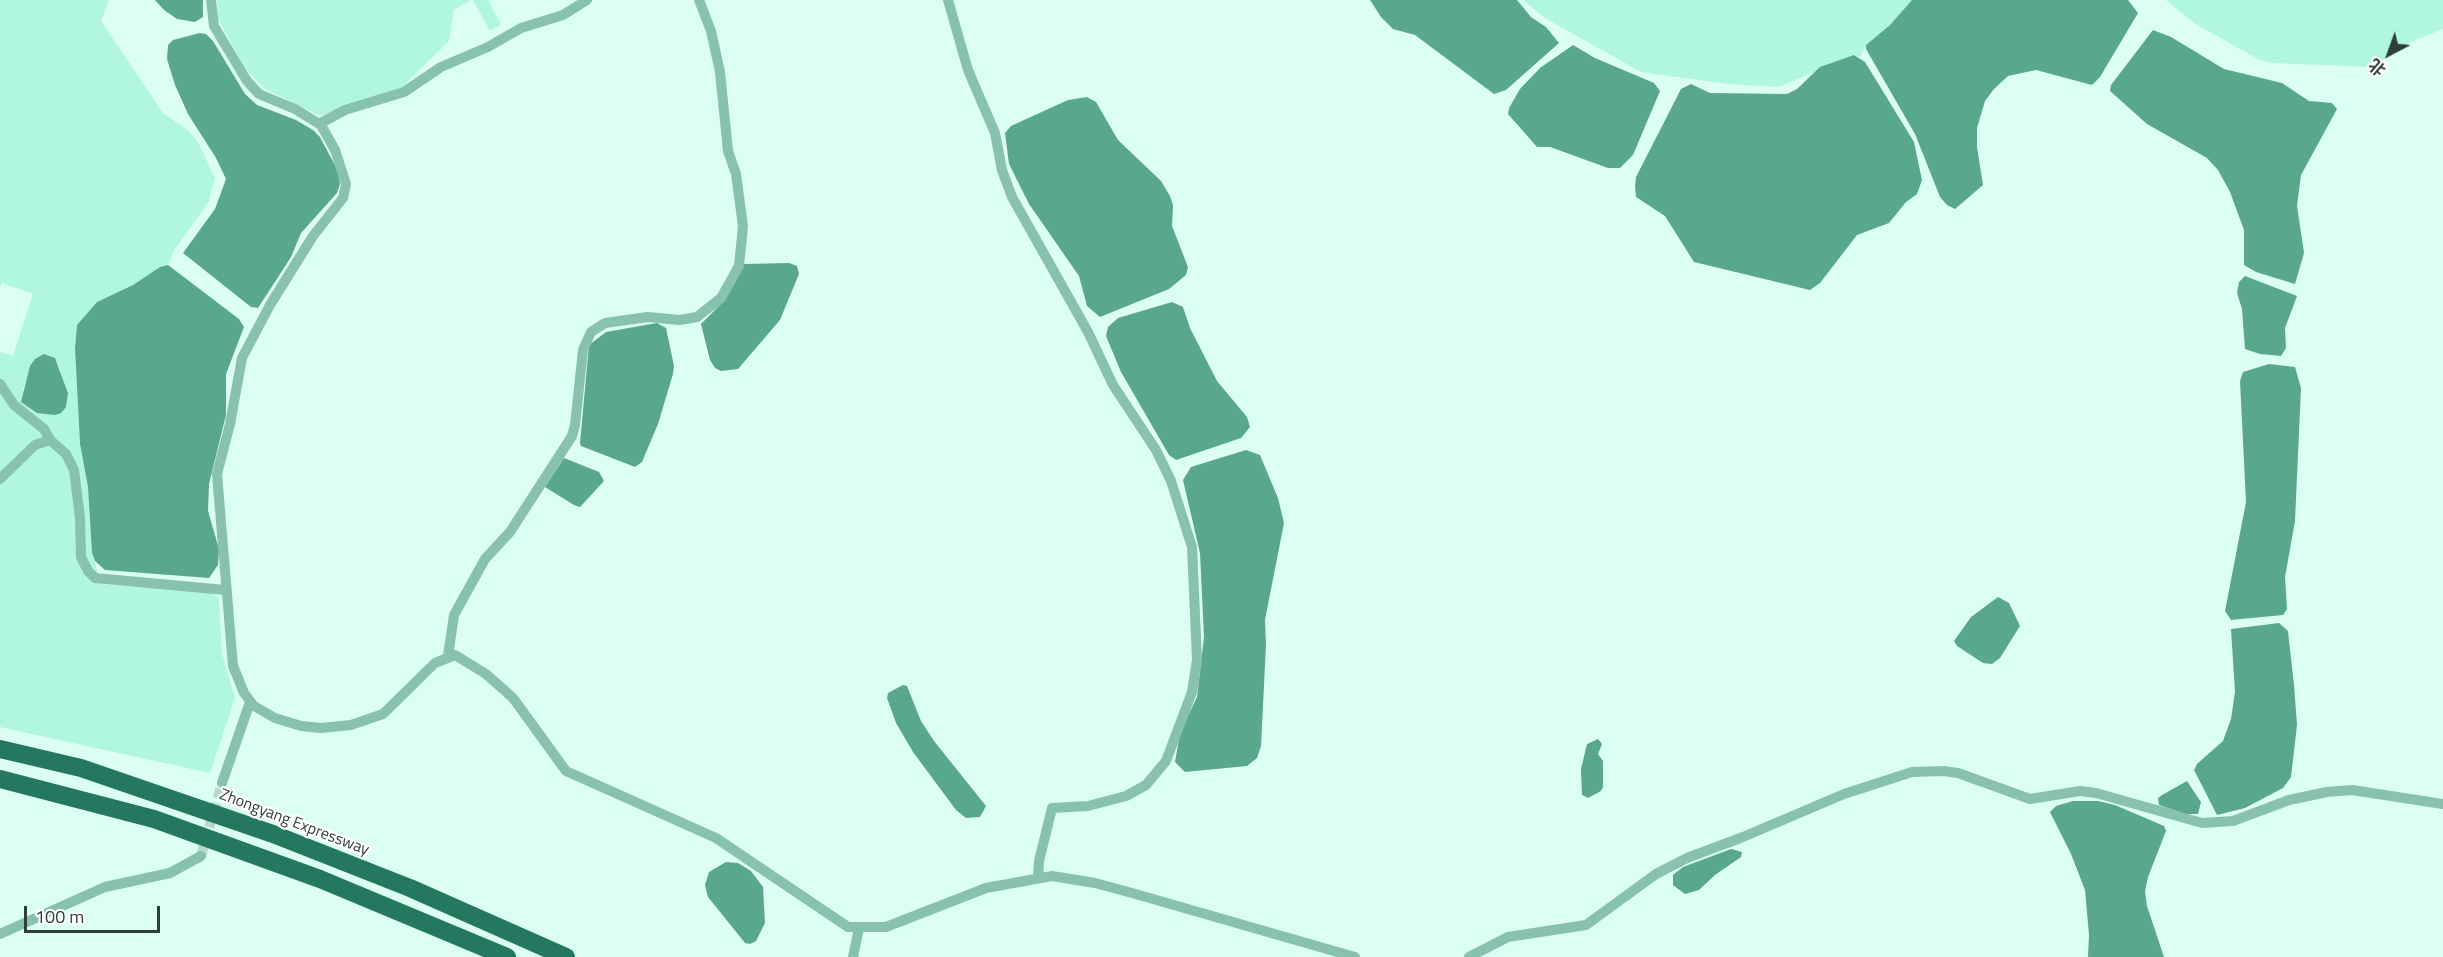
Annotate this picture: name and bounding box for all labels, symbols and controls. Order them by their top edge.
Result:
north arrow [2359,24,2419,84]
text: 北 [2363,53,2391,82]
street label: Zhongyang Expressway [216,786,372,860]
scale bar [27,894,164,932]
text: 100 m [35,903,84,930]

